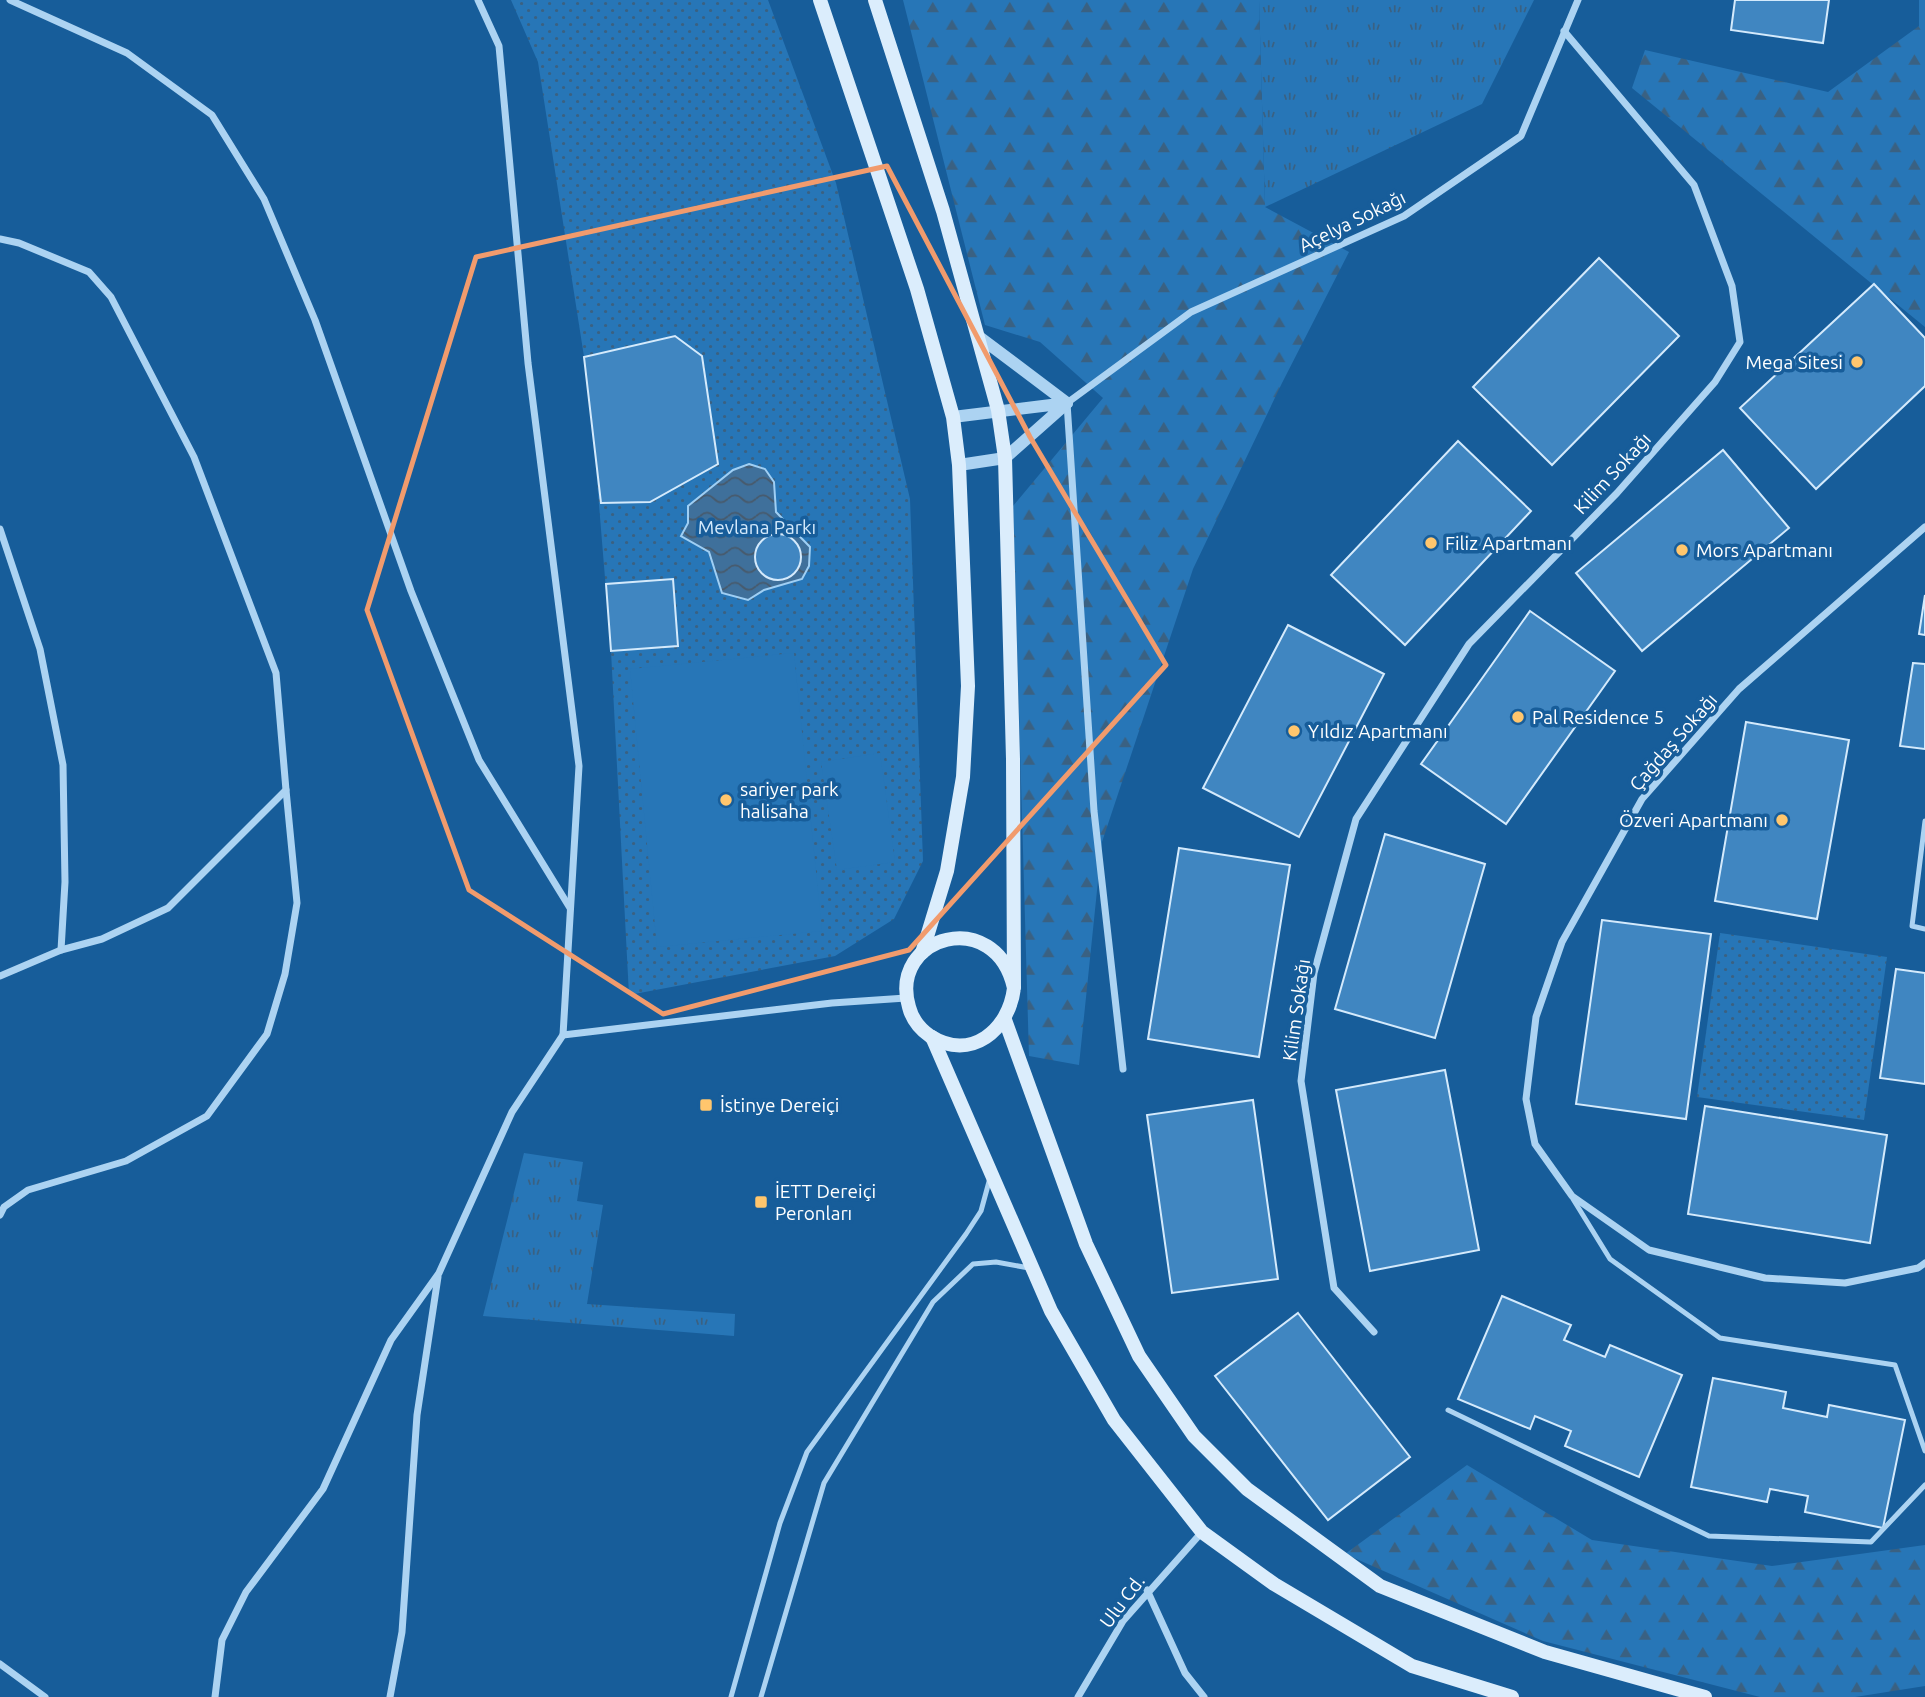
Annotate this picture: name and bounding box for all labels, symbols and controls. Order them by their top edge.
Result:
street label: Açelya Sokağı [1295,186,1409,256]
place label: Mega Sitesi [1746,351,1843,373]
marker: Mega Sitesi [1849,354,1865,370]
street label: Kilim Sokağı [1569,428,1655,518]
park label: Mevlana Parkı [698,516,816,538]
place label: Filiz Apartmanı [1445,532,1572,554]
marker: Filiz Apartmanı [1423,535,1439,551]
place label: Mors Apartmanı [1696,539,1833,561]
marker: Mors Apartmanı [1674,542,1690,558]
street label: Çağdaş Sokağı [1625,689,1721,795]
place label: Pal Residence 5 [1532,706,1664,728]
marker: Pal Residence 5 [1510,709,1526,725]
place label: Yıldız Apartmanı [1308,720,1448,742]
marker: Yıldız Apartmanı [1286,723,1302,739]
place label: sariyer park halisaha [740,778,839,822]
marker: sariyer park halisaha [718,792,734,808]
place label: Özveri Apartmanı [1619,809,1768,831]
marker: Özveri Apartmanı [1774,812,1790,828]
street label: Kilim Sokağı [1278,958,1314,1062]
place label: İstinye Dereiçi [720,1094,840,1116]
marker: İstinye Dereiçi [698,1097,714,1113]
place label: İETT Dereiçi Peronları [775,1180,876,1224]
marker: İETT Dereiçi Peronları [753,1194,769,1210]
street label: Ulu Cd. [1095,1570,1149,1632]

